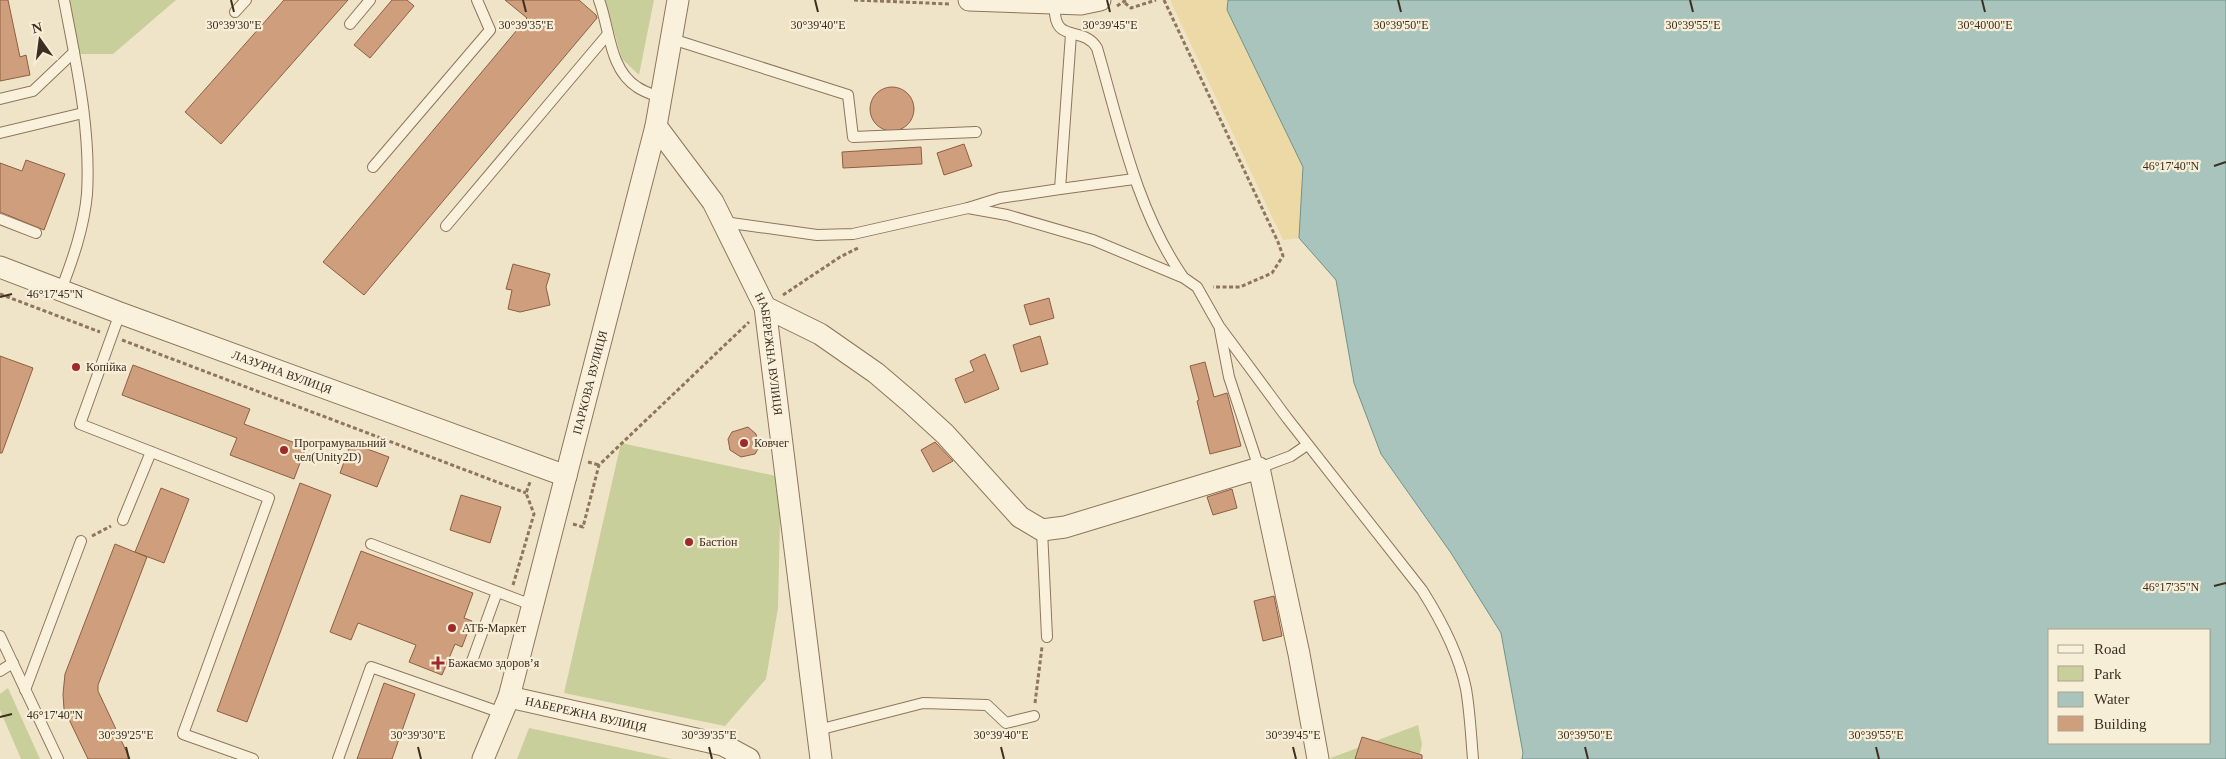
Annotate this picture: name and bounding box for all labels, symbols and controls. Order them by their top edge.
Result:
north arrow [15,15,65,65]
text: 30°39'30"E [206,18,262,32]
text: 30°39'35"E [498,18,554,32]
text: 30°39'40"E [790,18,846,32]
text: 30°39'45"E [1082,18,1138,32]
text: 30°39'50"E [1373,18,1429,32]
text: 30°39'55"E [1665,18,1721,32]
text: 30°40'00"E [1957,18,2013,32]
text: N [30,19,44,36]
text: 46°17'40"N [2143,159,2200,173]
text: 46°17'45"N [27,287,84,301]
street label: НАБЕРЕЖНА ВУЛИЦЯ [752,290,785,416]
street label: ПАРКОВА ВУЛИЦЯ [570,329,610,436]
street label: ЛАЗУРНА ВУЛИЦЯ [230,348,334,397]
place label: Копійка [86,360,127,374]
marker: Копійка [70,361,82,373]
place label: Програмувальний чел(Unity2D) [294,436,387,464]
place label: Ковчег [754,436,789,450]
marker: Ковчег [738,437,750,449]
marker: Програмувальний чел(Unity2D) [278,444,290,456]
place label: Бастіон [699,535,738,549]
marker: Бастіон [683,536,695,548]
text: 46°17'35"N [2143,580,2200,594]
place label: АТБ-Маркет [462,621,527,635]
marker: АТБ-Маркет [446,622,458,634]
legend [2048,629,2211,744]
text: Road [2094,641,2126,657]
place label: Бажаємо здоровʼя [448,656,540,670]
marker: Бажаємо здоровʼя [432,657,444,669]
text: Park [2094,666,2122,682]
text: Water [2094,691,2129,707]
street label: НАБЕРЕЖНА ВУЛИЦЯ [524,694,648,735]
text: 46°17'40"N [27,708,84,722]
text: Building [2094,716,2147,732]
text: 30°39'25"E [98,728,154,742]
text: 30°39'30"E [390,728,446,742]
text: 30°39'35"E [681,728,737,742]
text: 30°39'40"E [973,728,1029,742]
text: 30°39'45"E [1265,728,1321,742]
text: 30°39'50"E [1557,728,1613,742]
text: 30°39'55"E [1848,728,1904,742]

